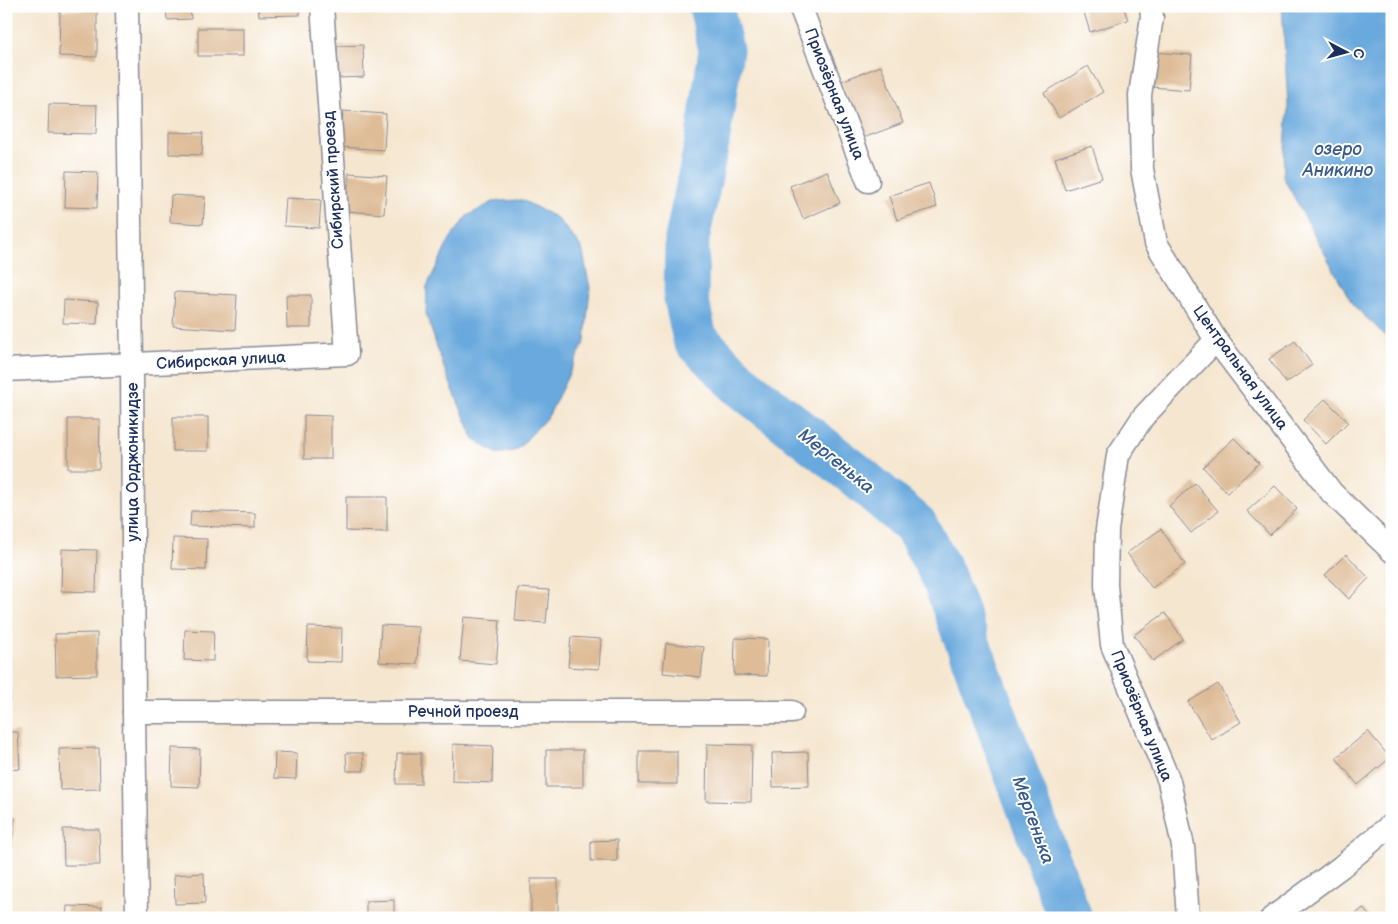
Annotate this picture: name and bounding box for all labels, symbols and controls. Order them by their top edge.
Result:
street label: Приозёрная улица [800,25,868,163]
north arrow [1320,28,1370,78]
text: С [1349,48,1367,59]
street label: Сибирский проезд [320,110,348,250]
water label: озеро Аникино [1302,139,1374,181]
street label: Центральная улица [1188,302,1292,434]
street label: Сибирская улица [156,348,287,374]
street label: улица Орджоникидзе [124,382,143,542]
water label: Мергенька [794,424,878,498]
street label: Приозёрная улица [1106,648,1176,785]
street label: Речной проезд [407,703,519,722]
water label: Мергенька [1007,773,1059,867]

